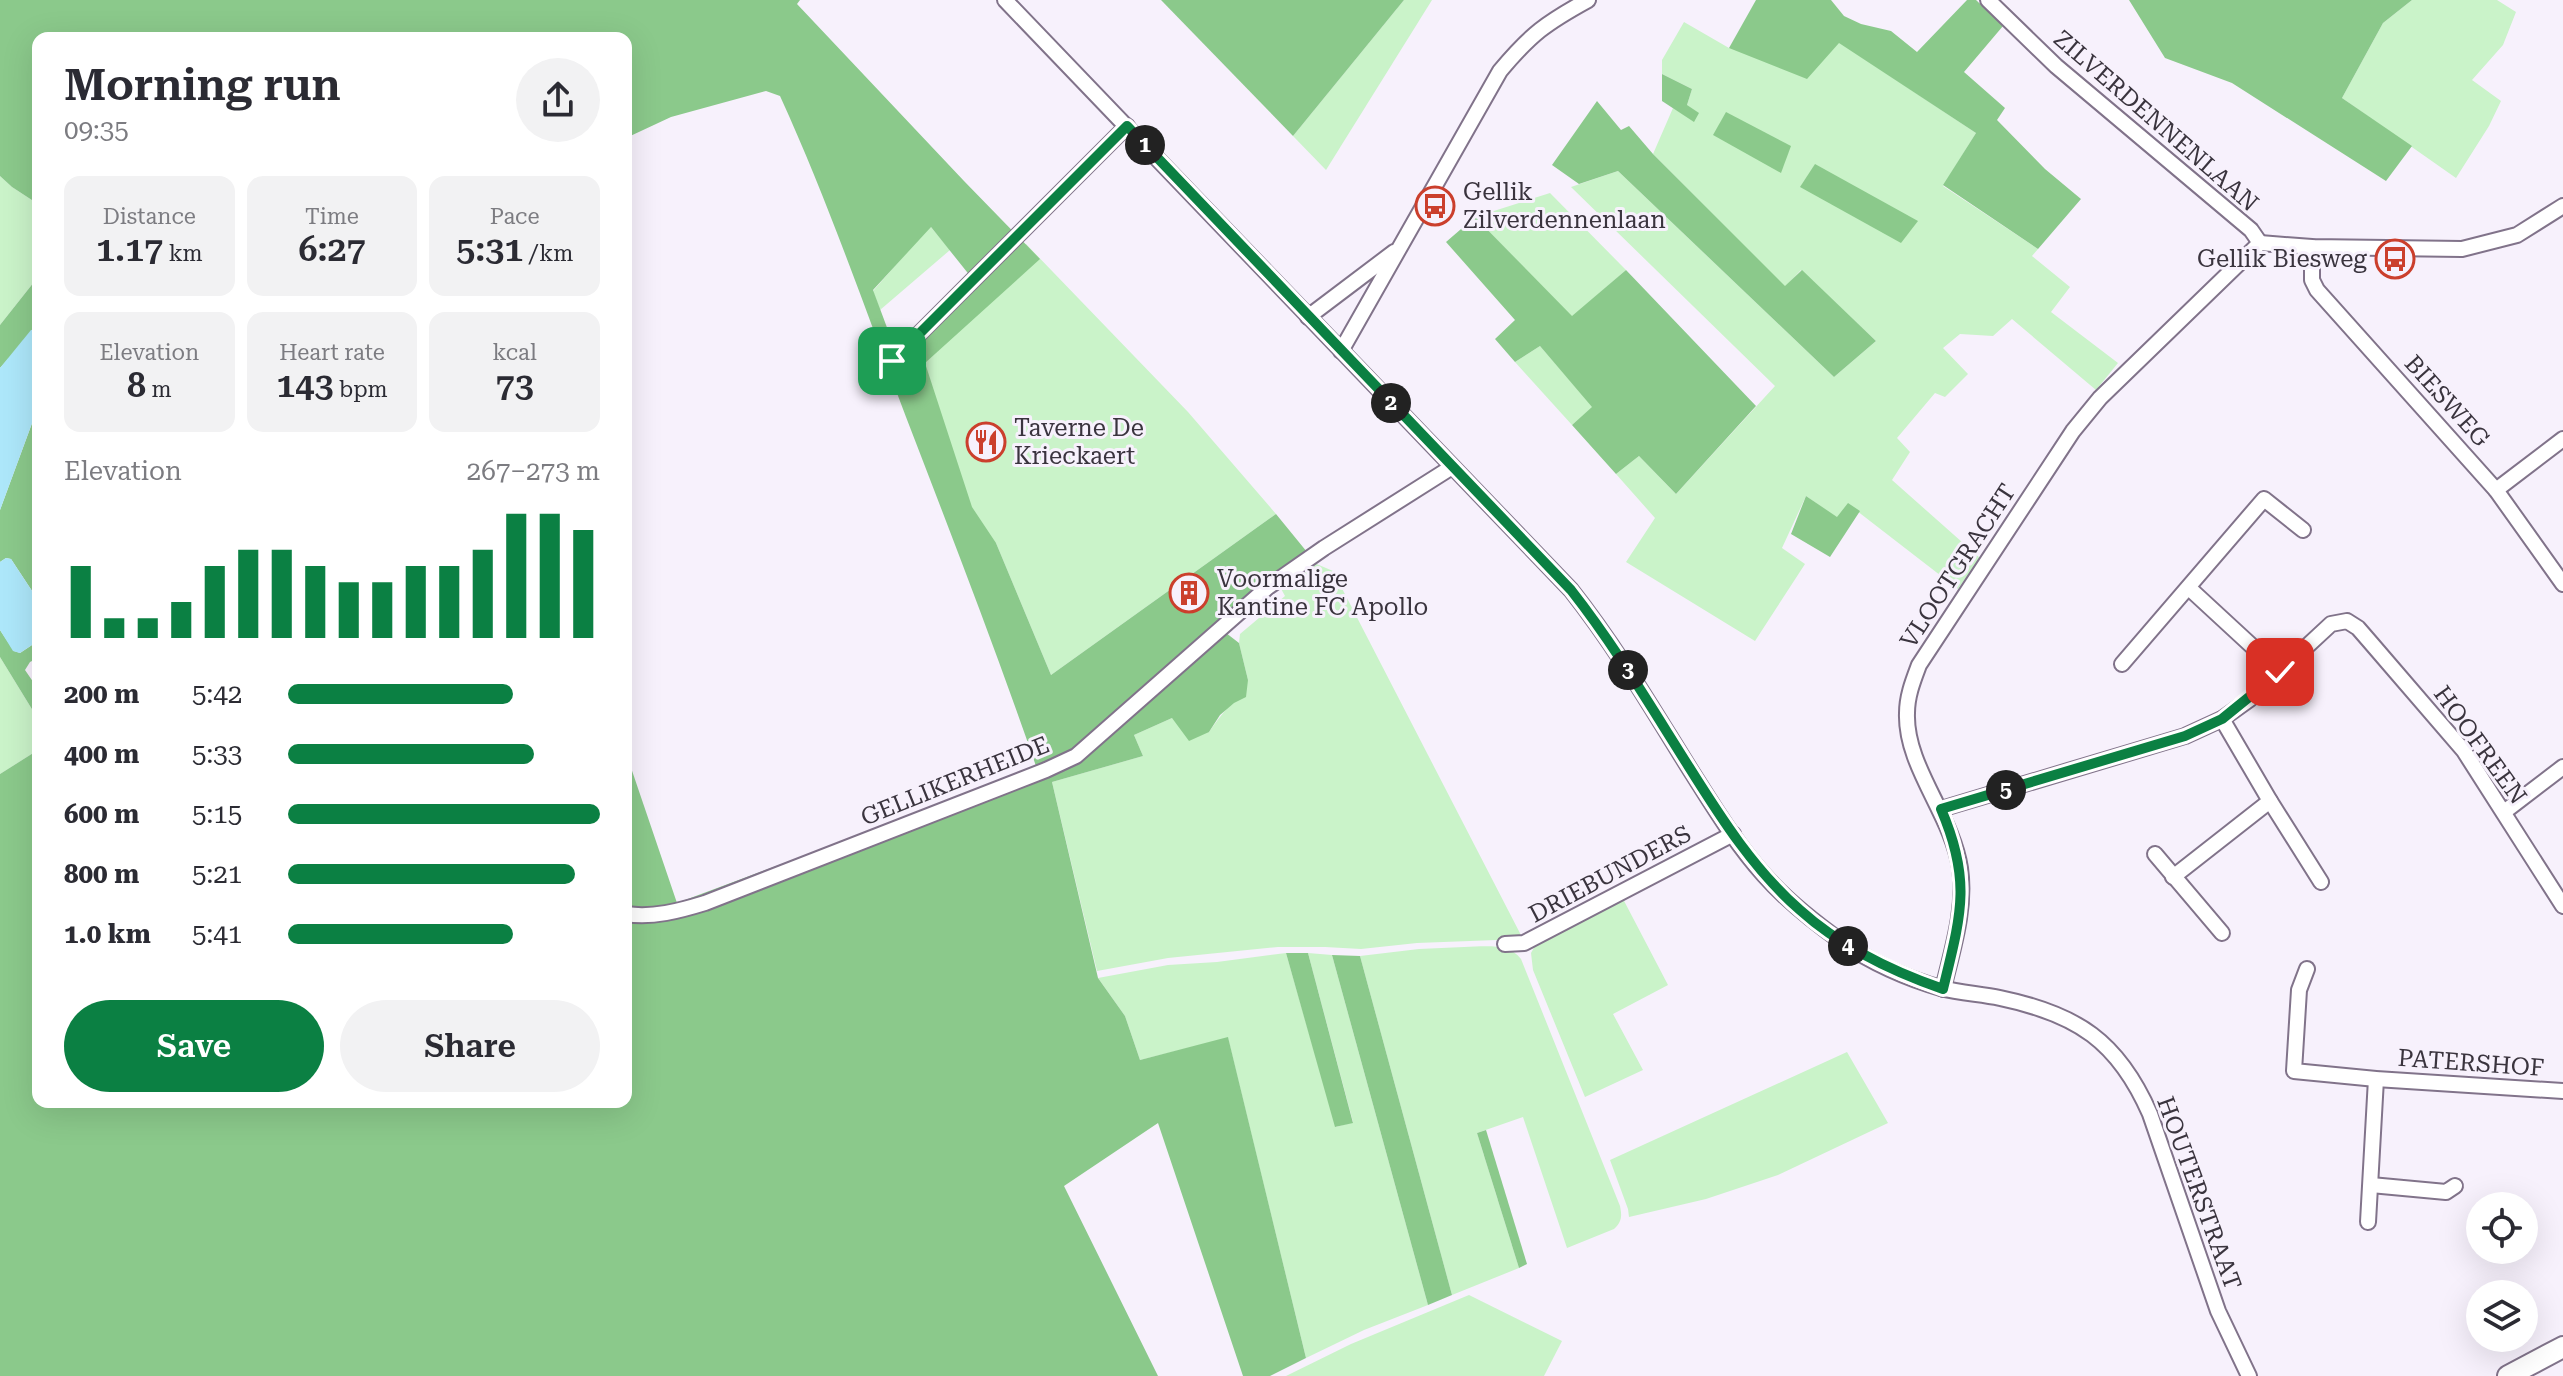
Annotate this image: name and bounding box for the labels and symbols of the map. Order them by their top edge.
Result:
street label: ZILVERDENNENLAAN [2048,25,2264,217]
pin: 1 [1125,125,1165,165]
place label: Gellik Zilverdennenlaan [1463,178,1666,234]
bus stop icon: Gellik Zilverdennenlaan [1414,185,1456,227]
bus stop icon: Gellik Biesweg [2374,238,2416,280]
place label: Gellik Biesweg [2197,245,2367,273]
pin [858,327,926,395]
street label: BIESWEG [2399,350,2496,453]
pin: 2 [1371,383,1411,423]
place label: Taverne De Krieckaert [1014,414,1144,470]
restaurant icon: Taverne De Krieckaert [965,421,1007,463]
street label: VLOOTGRACHT [1895,479,2021,653]
place label: Voormalige Kantine FC Apollo [1217,565,1428,621]
building icon: Voormalige Kantine FC Apollo [1168,572,1210,614]
pin [2246,638,2314,706]
pin: 3 [1608,650,1648,690]
street label: HOOFREEN [2428,680,2532,810]
street label: GELLIKERHEIDE [857,730,1053,832]
pin: 5 [1986,770,2026,810]
street label: DRIEBUNDERS [1524,819,1696,929]
pin: 4 [1828,926,1868,966]
street label: PATERSHOF [2397,1044,2545,1082]
street label: HOUTERSTRAAT [2151,1093,2247,1293]

